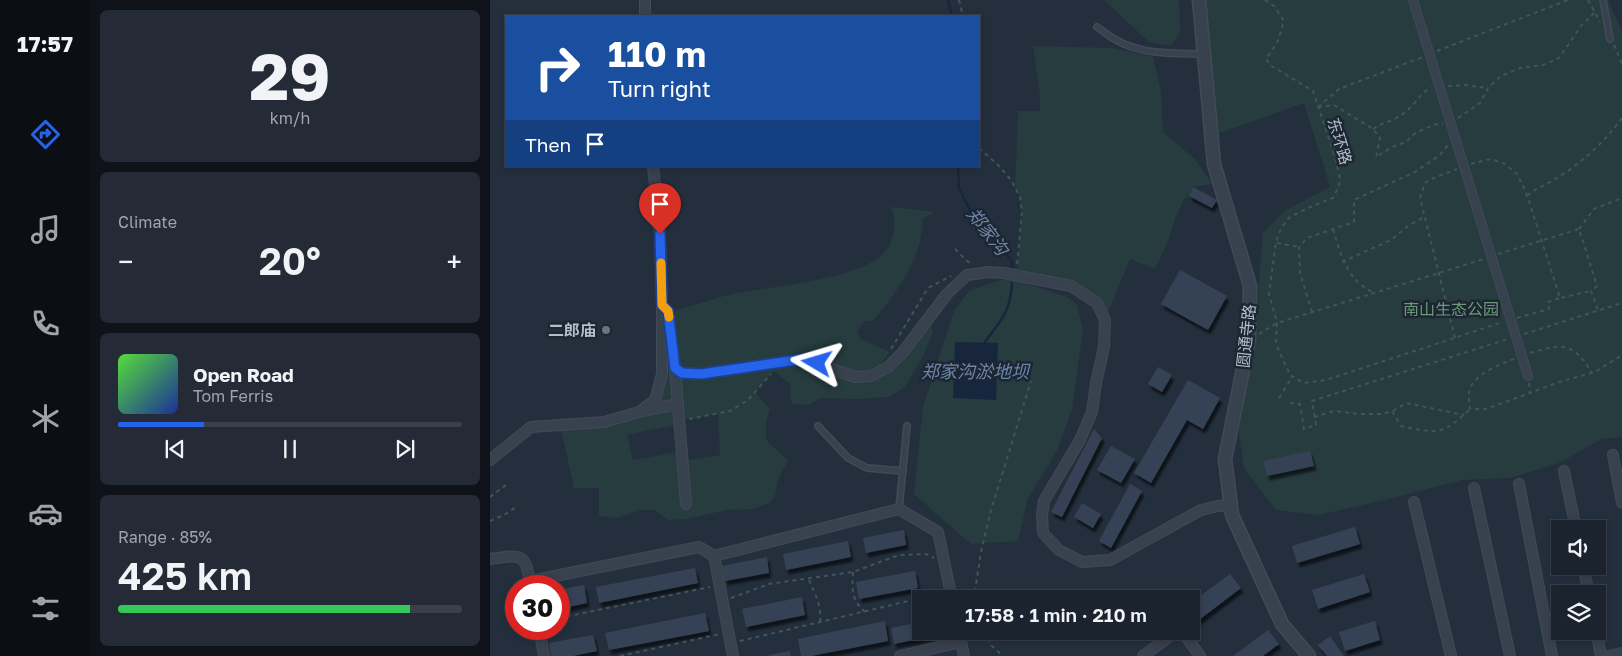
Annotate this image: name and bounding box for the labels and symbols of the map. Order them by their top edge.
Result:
street label: 东环路 [1323,115,1357,167]
pin [639,183,681,234]
water label: 郑家沟 [963,203,1015,261]
park label: 南山生态公园 [1403,299,1499,319]
street label: 圆通寺路 [1233,303,1259,369]
place label: 二郎庙 [548,320,596,340]
marker: 二郎庙 [600,324,612,336]
position arrow [790,336,842,388]
water label: 郑家沟淤地坝 [921,360,1031,382]
speed limit sign: 30 [505,575,570,640]

